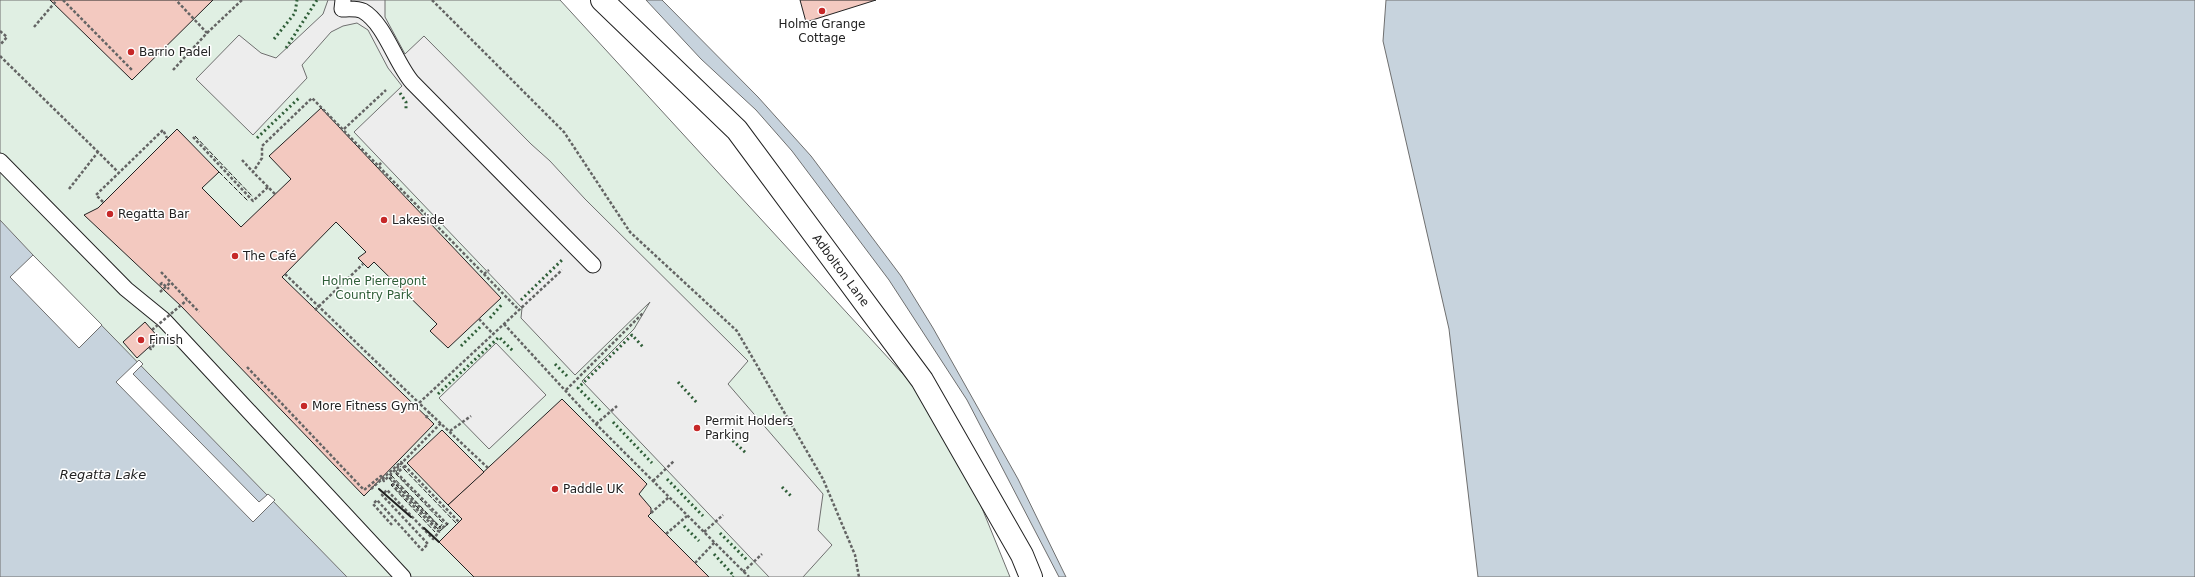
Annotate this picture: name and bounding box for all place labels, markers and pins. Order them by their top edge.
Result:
marker: Holme Grange Cottage [817,6,827,16]
place label: Holme Grange Cottage [779,17,865,45]
place label: Barrio Padel [139,45,211,59]
marker: Barrio Padel [126,47,136,57]
place label: Regatta Bar [118,207,189,221]
marker: Regatta Bar [105,209,115,219]
place label: Lakeside [392,213,445,227]
marker: Lakeside [379,215,389,225]
place label: The Café [242,249,296,263]
marker: The Café [230,251,240,261]
place label: Finish [149,333,183,347]
marker: Finish [136,335,146,345]
place label: More Fitness Gym [312,399,419,413]
marker: More Fitness Gym [299,401,309,411]
place label: Permit Holders Parking [705,414,793,442]
marker: Permit Holders Parking [692,423,702,433]
place label: Paddle UK [563,482,625,496]
marker: Paddle UK [550,484,560,494]

